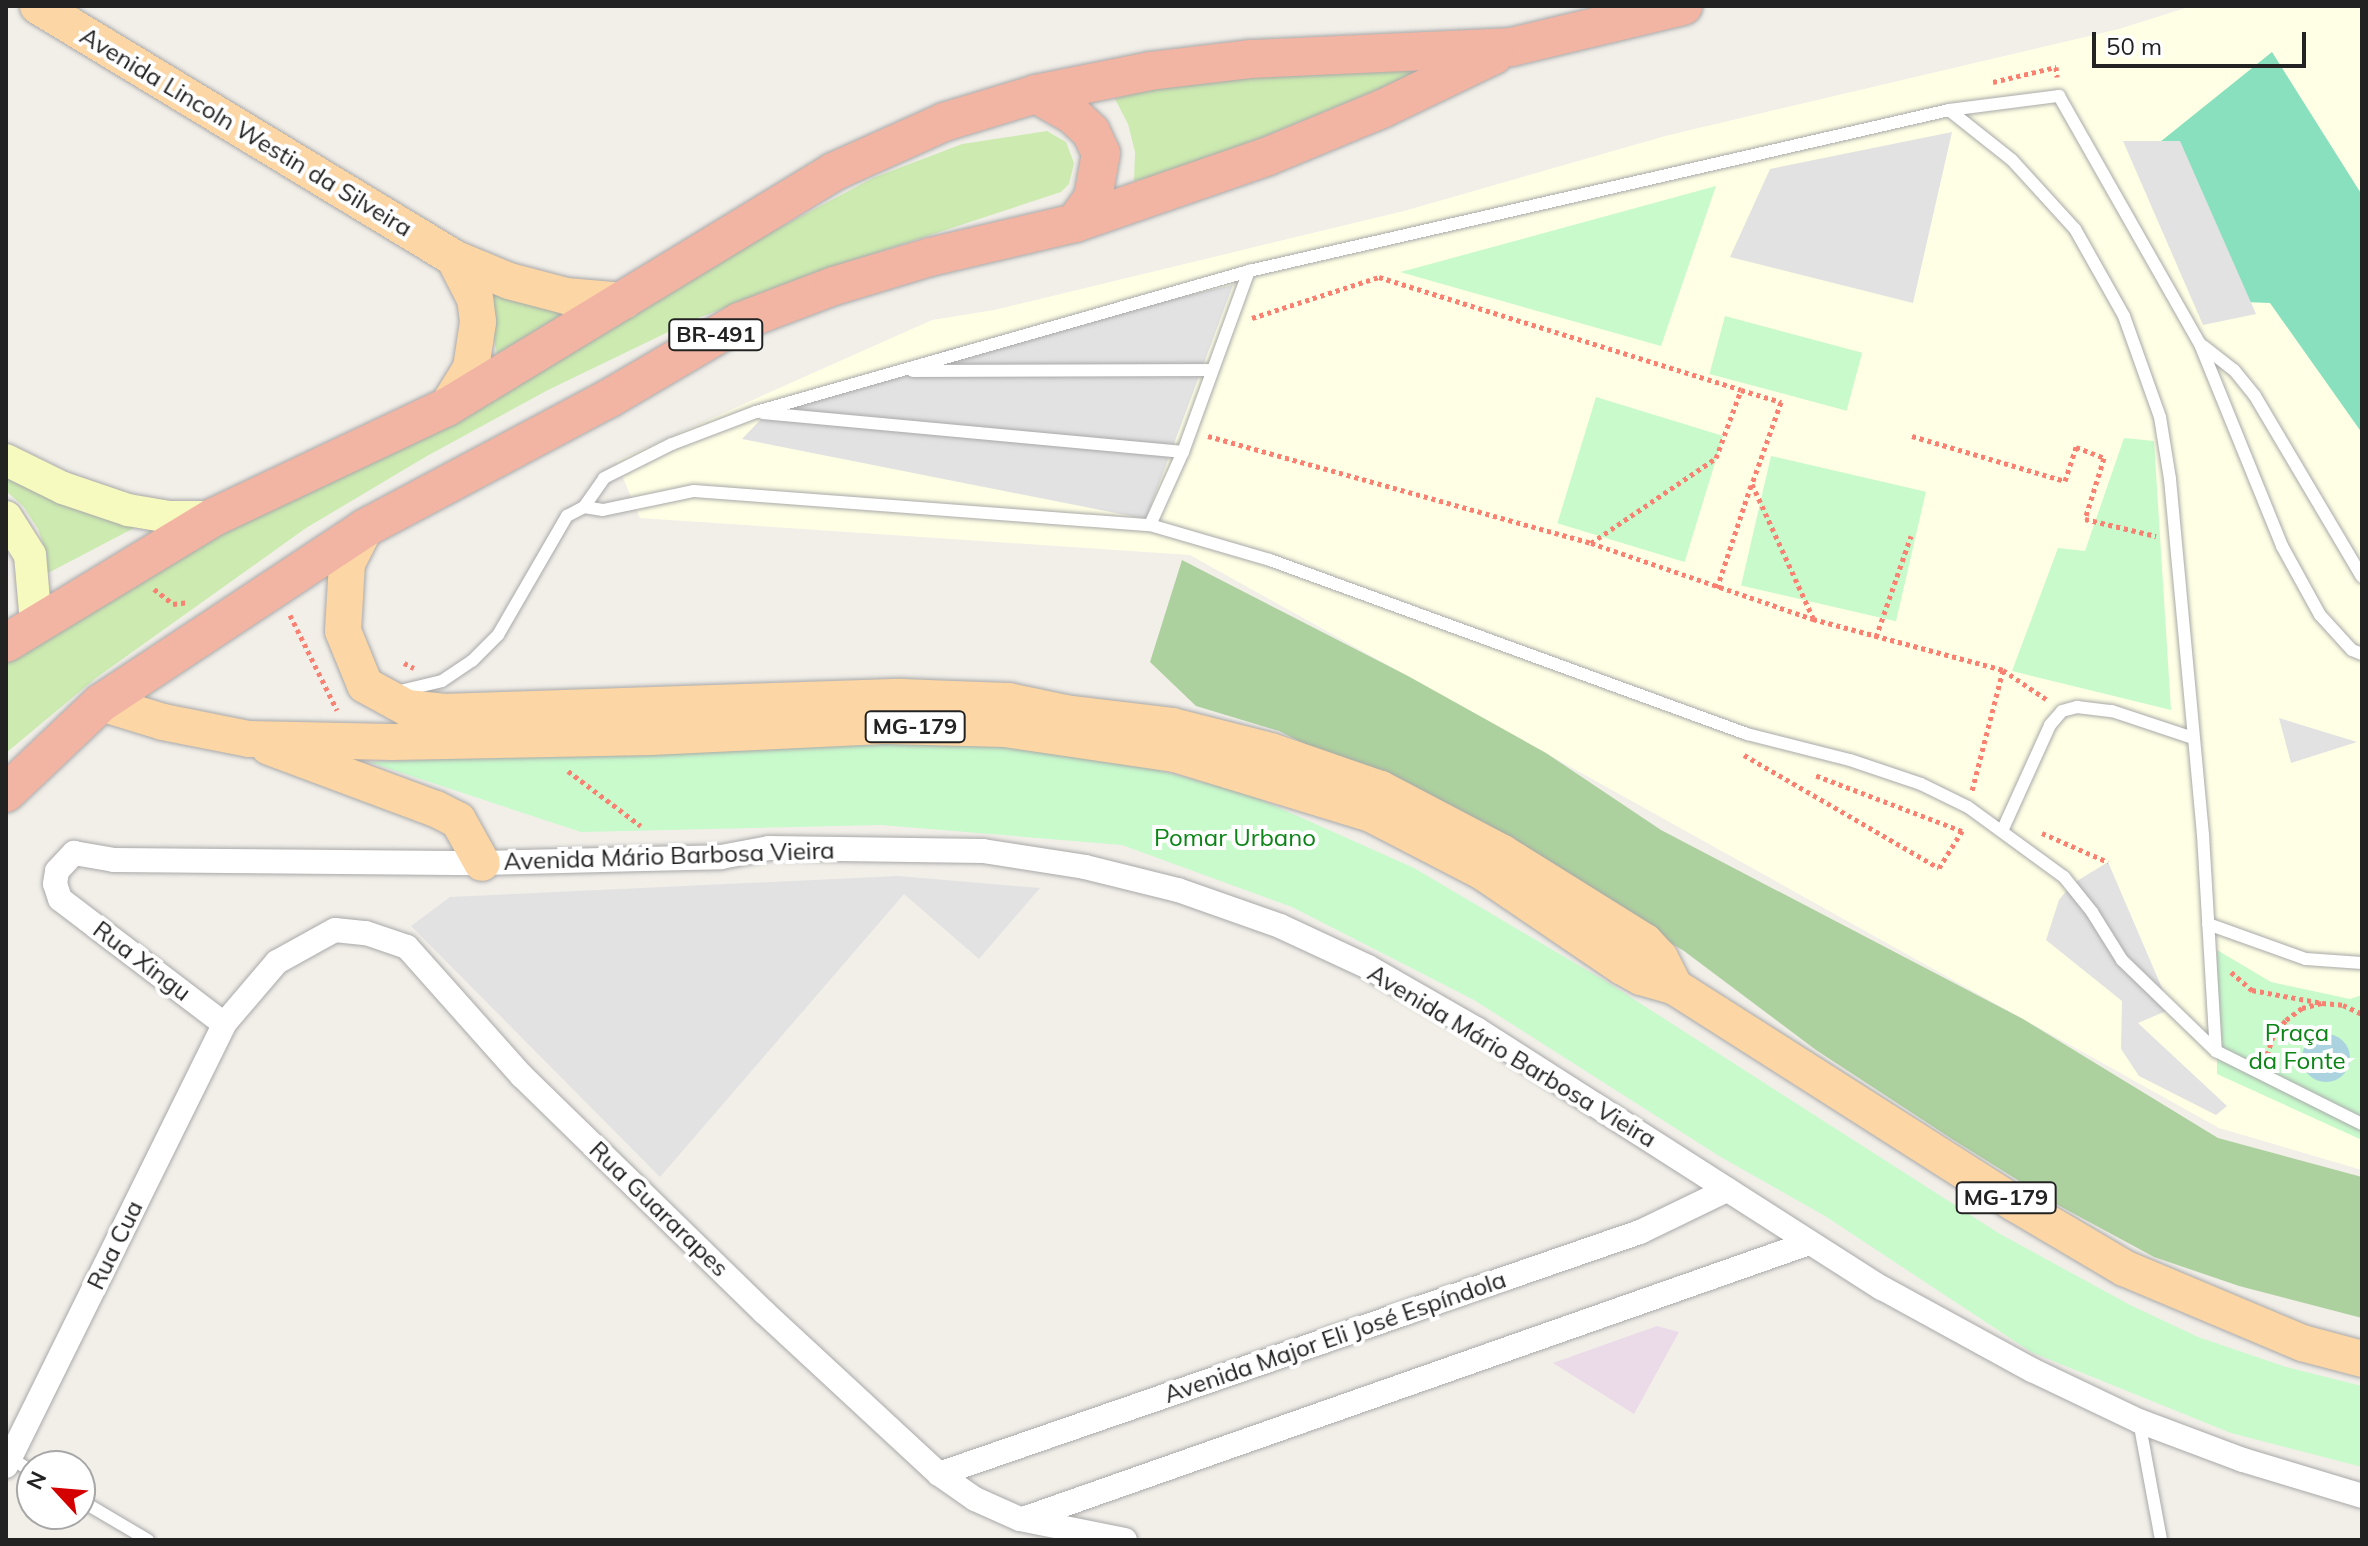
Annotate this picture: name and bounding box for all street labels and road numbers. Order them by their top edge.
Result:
street label: Avenida Lincoln Westin da Silveira [75,21,417,243]
road number: BR-491 [668,317,764,353]
road number: MG-179 [863,709,967,745]
street label: Avenida Mário Barbosa Vieira [503,836,835,876]
street label: Rua Xingu [87,915,197,1007]
street label: Avenida Mário Barbosa Vieira [1363,958,1661,1154]
street label: Rua Guararapes [583,1135,735,1283]
road number: MG-179 [1954,1180,2058,1216]
street label: Rua Cua [81,1196,149,1294]
street label: Avenida Major Eli José Espíndola [1160,1265,1510,1409]

